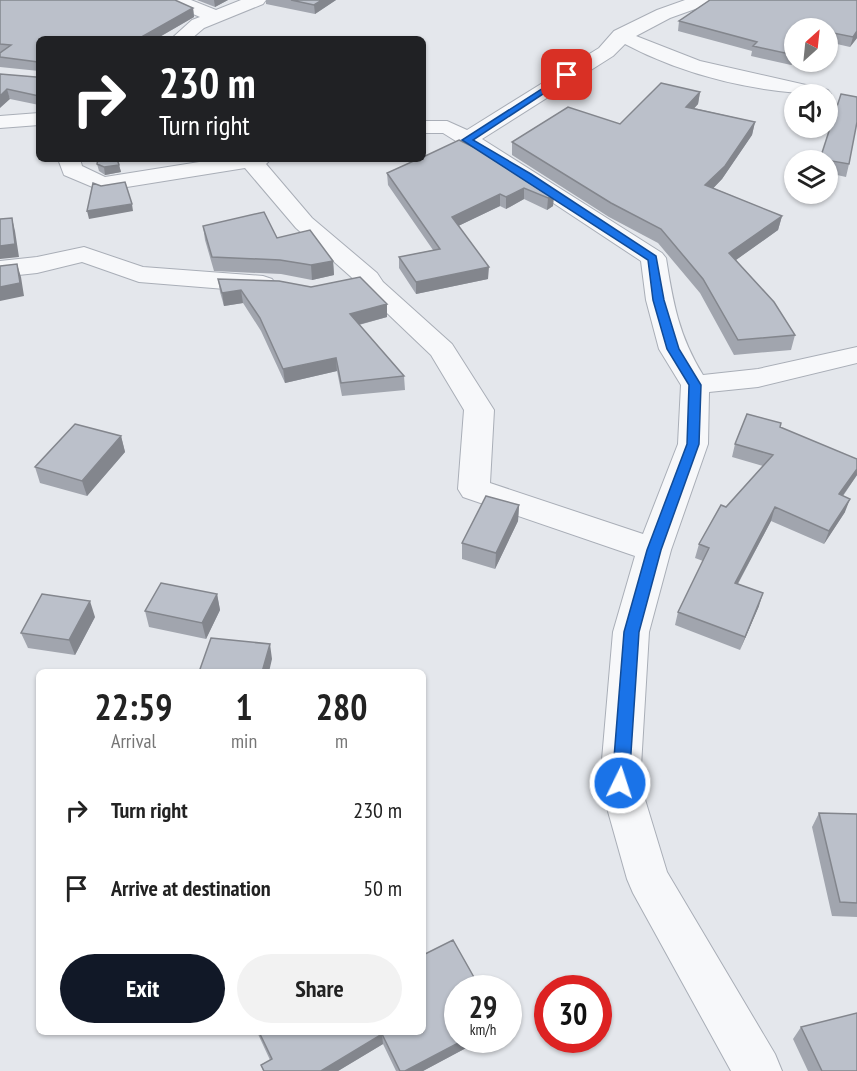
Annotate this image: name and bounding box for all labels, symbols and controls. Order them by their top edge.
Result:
north arrow [784,18,838,72]
map controls [784,18,838,204]
pin [541,49,592,100]
text: 230 m [159,55,256,110]
icon: arrive [550,58,583,91]
icon: right [60,60,138,138]
button: sound [784,84,838,138]
text: Turn right [159,108,250,142]
button: layers [784,150,838,204]
text: 22:59 [95,683,172,730]
text: 1 [235,683,253,730]
text: 280 [316,683,367,730]
text: Arrival [111,728,156,754]
text: min [231,728,257,754]
text: m [335,728,348,754]
position arrow [588,751,652,815]
icon: right [60,794,93,827]
text: Turn right [111,796,188,824]
text: 230 m [353,796,402,824]
icon: arrive [60,872,93,905]
text: Arrive at destination [111,874,271,902]
text: 50 m [363,874,402,902]
button: Exit [60,954,225,1023]
button: Share [237,954,402,1023]
speed limit sign: 30 [534,975,612,1053]
text: 29 [469,987,497,1026]
text: km/h [470,1020,496,1039]

